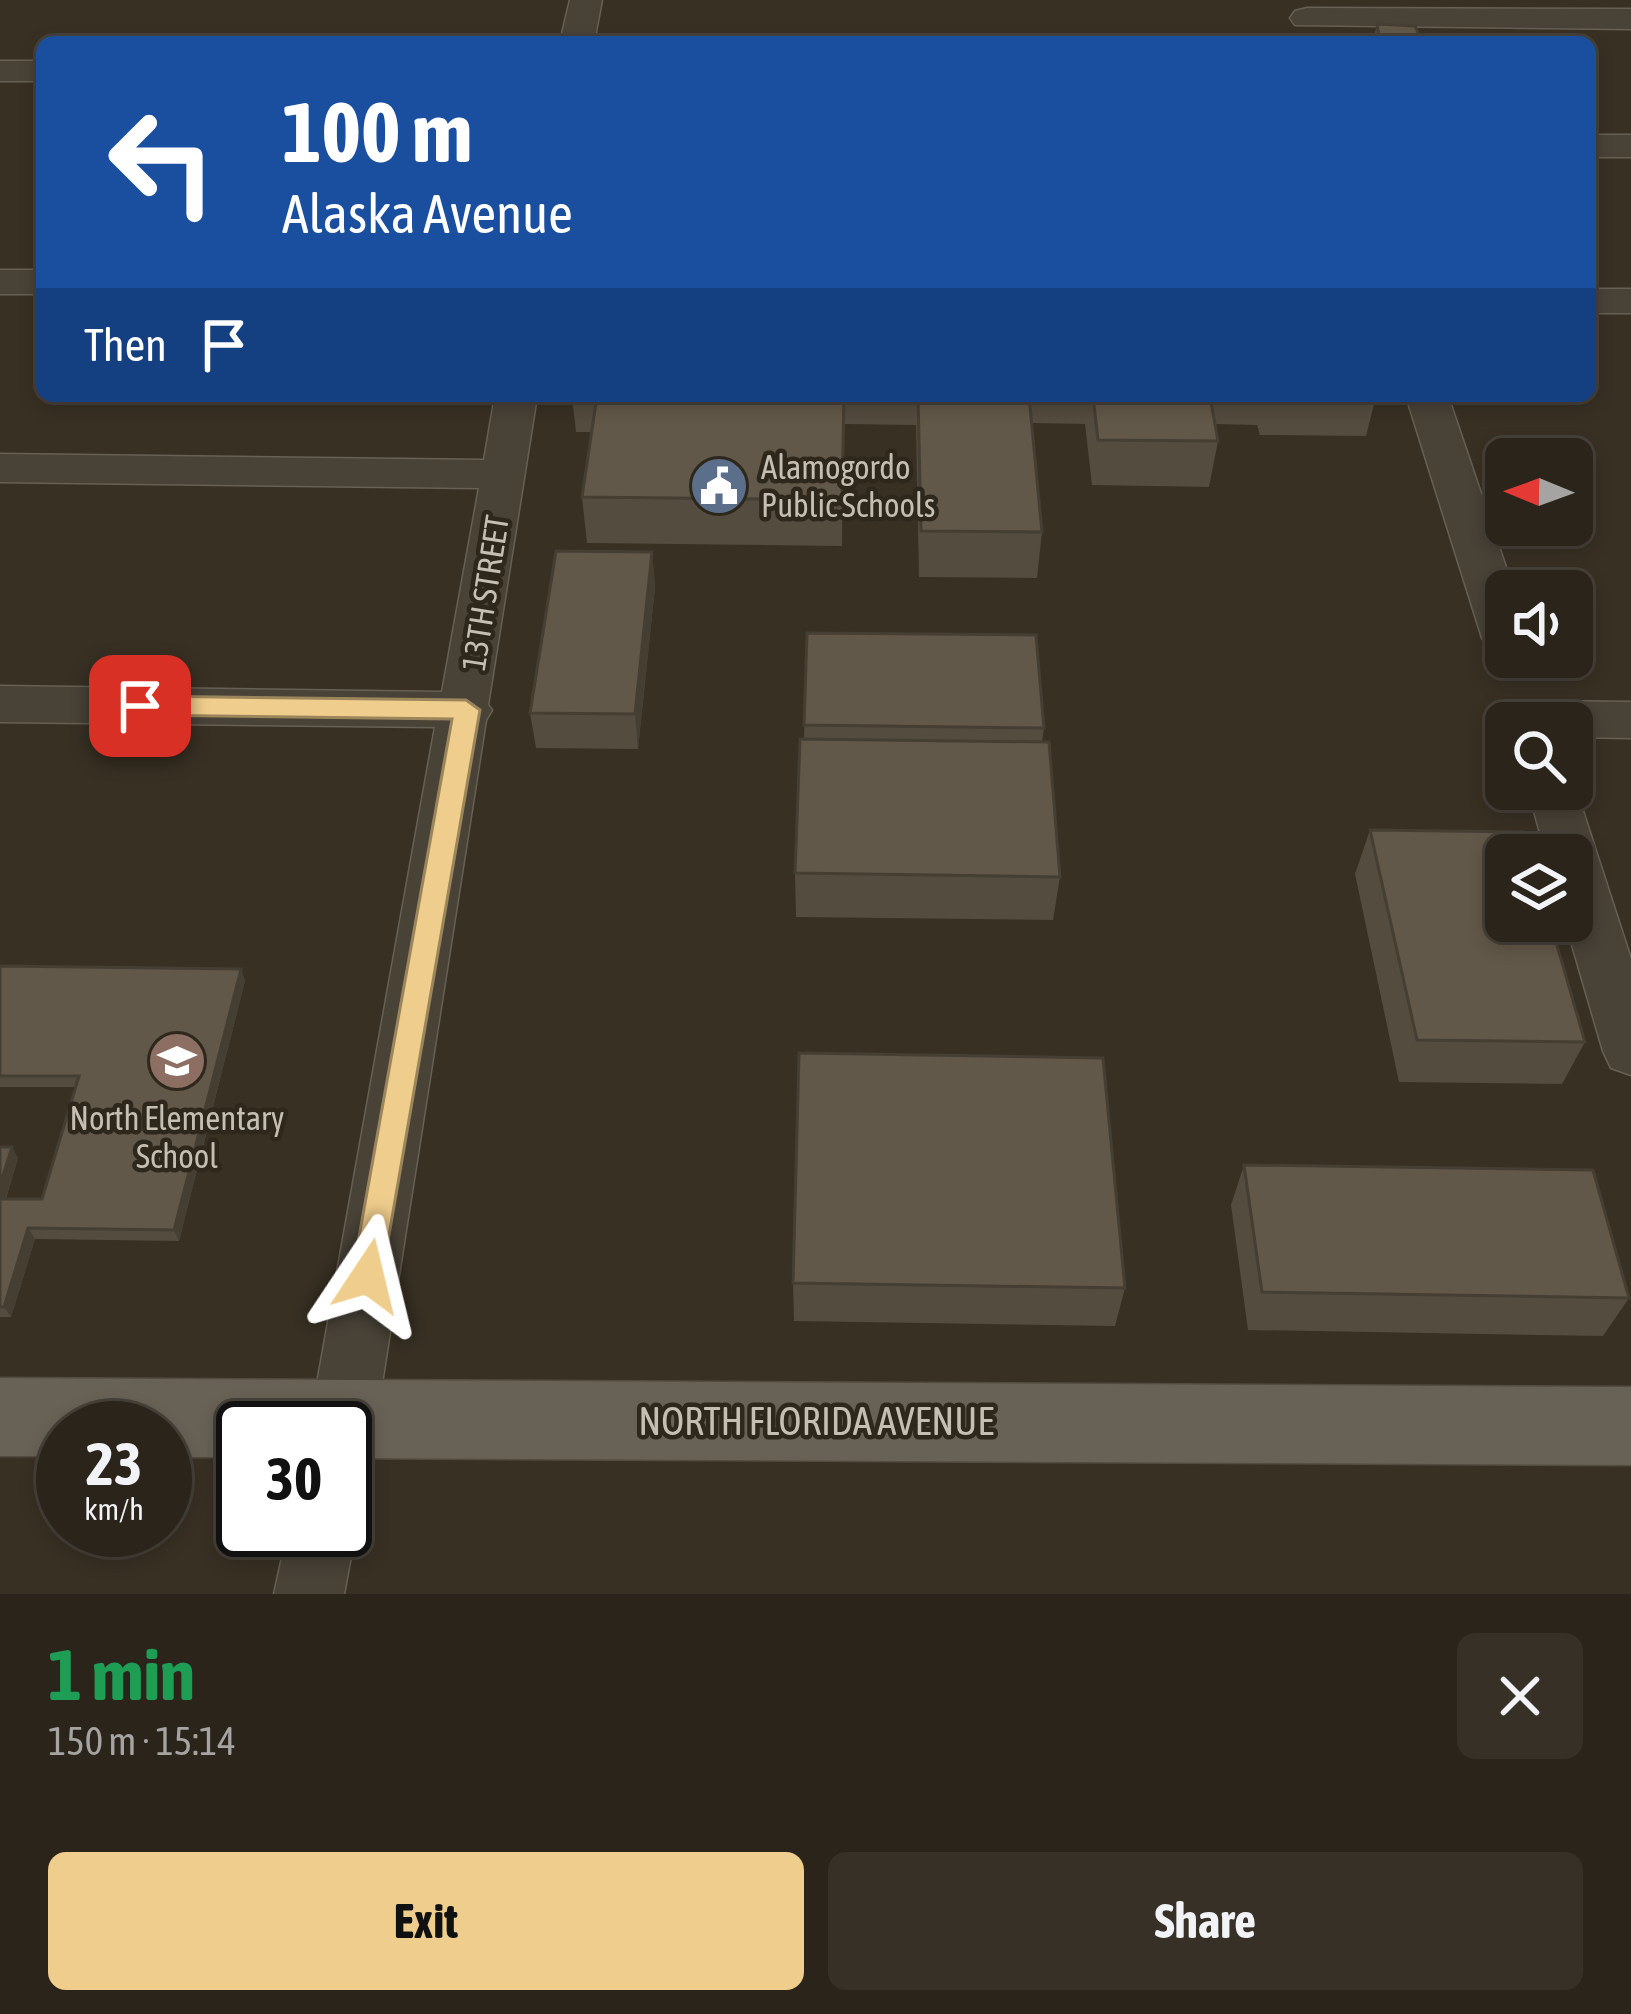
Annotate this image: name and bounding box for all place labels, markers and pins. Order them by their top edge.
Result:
place label: Alamogordo Public Schools [761,448,935,524]
public building icon: Alamogordo Public Schools [688,455,750,517]
pin [89,655,191,757]
school or university icon: North Elementary School [146,1030,208,1092]
place label: North Elementary School [70,1099,284,1175]

